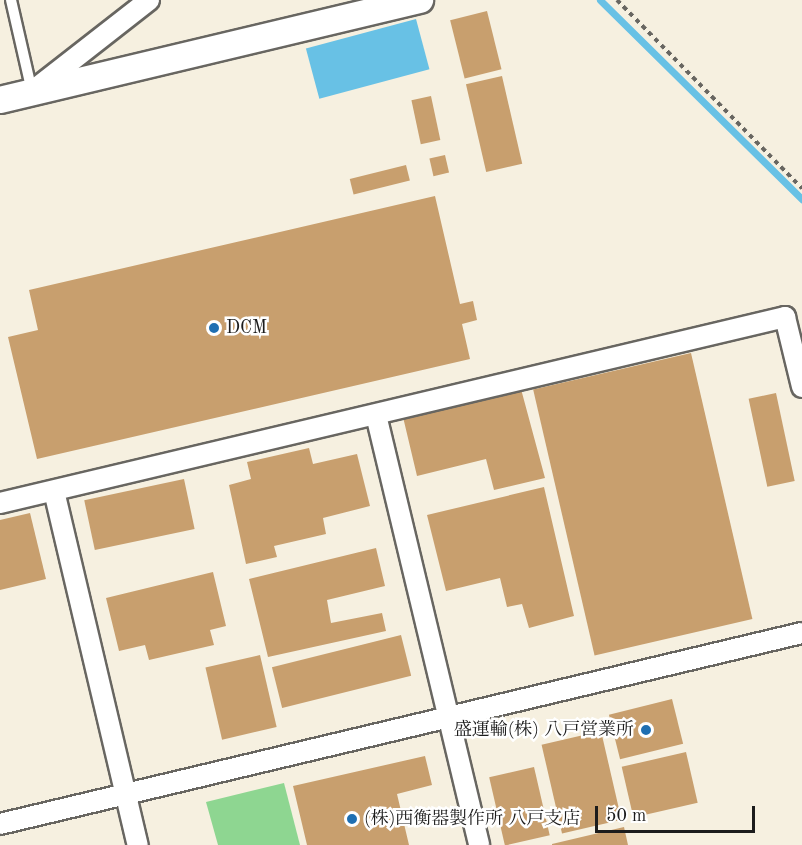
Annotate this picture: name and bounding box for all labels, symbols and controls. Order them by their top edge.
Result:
place label: DCM [226,317,267,339]
marker: DCM [207,321,221,335]
place label: 盛運輸(株) 八戸営業所 [454,719,634,741]
marker: 盛運輸(株) 八戸営業所 [639,723,653,737]
scale bar [598,794,758,832]
text: 50 m [606,807,646,825]
place label: (株)西衡器製作所 八戸支店 [364,808,580,830]
marker: (株)西衡器製作所 八戸支店 [345,812,359,826]

